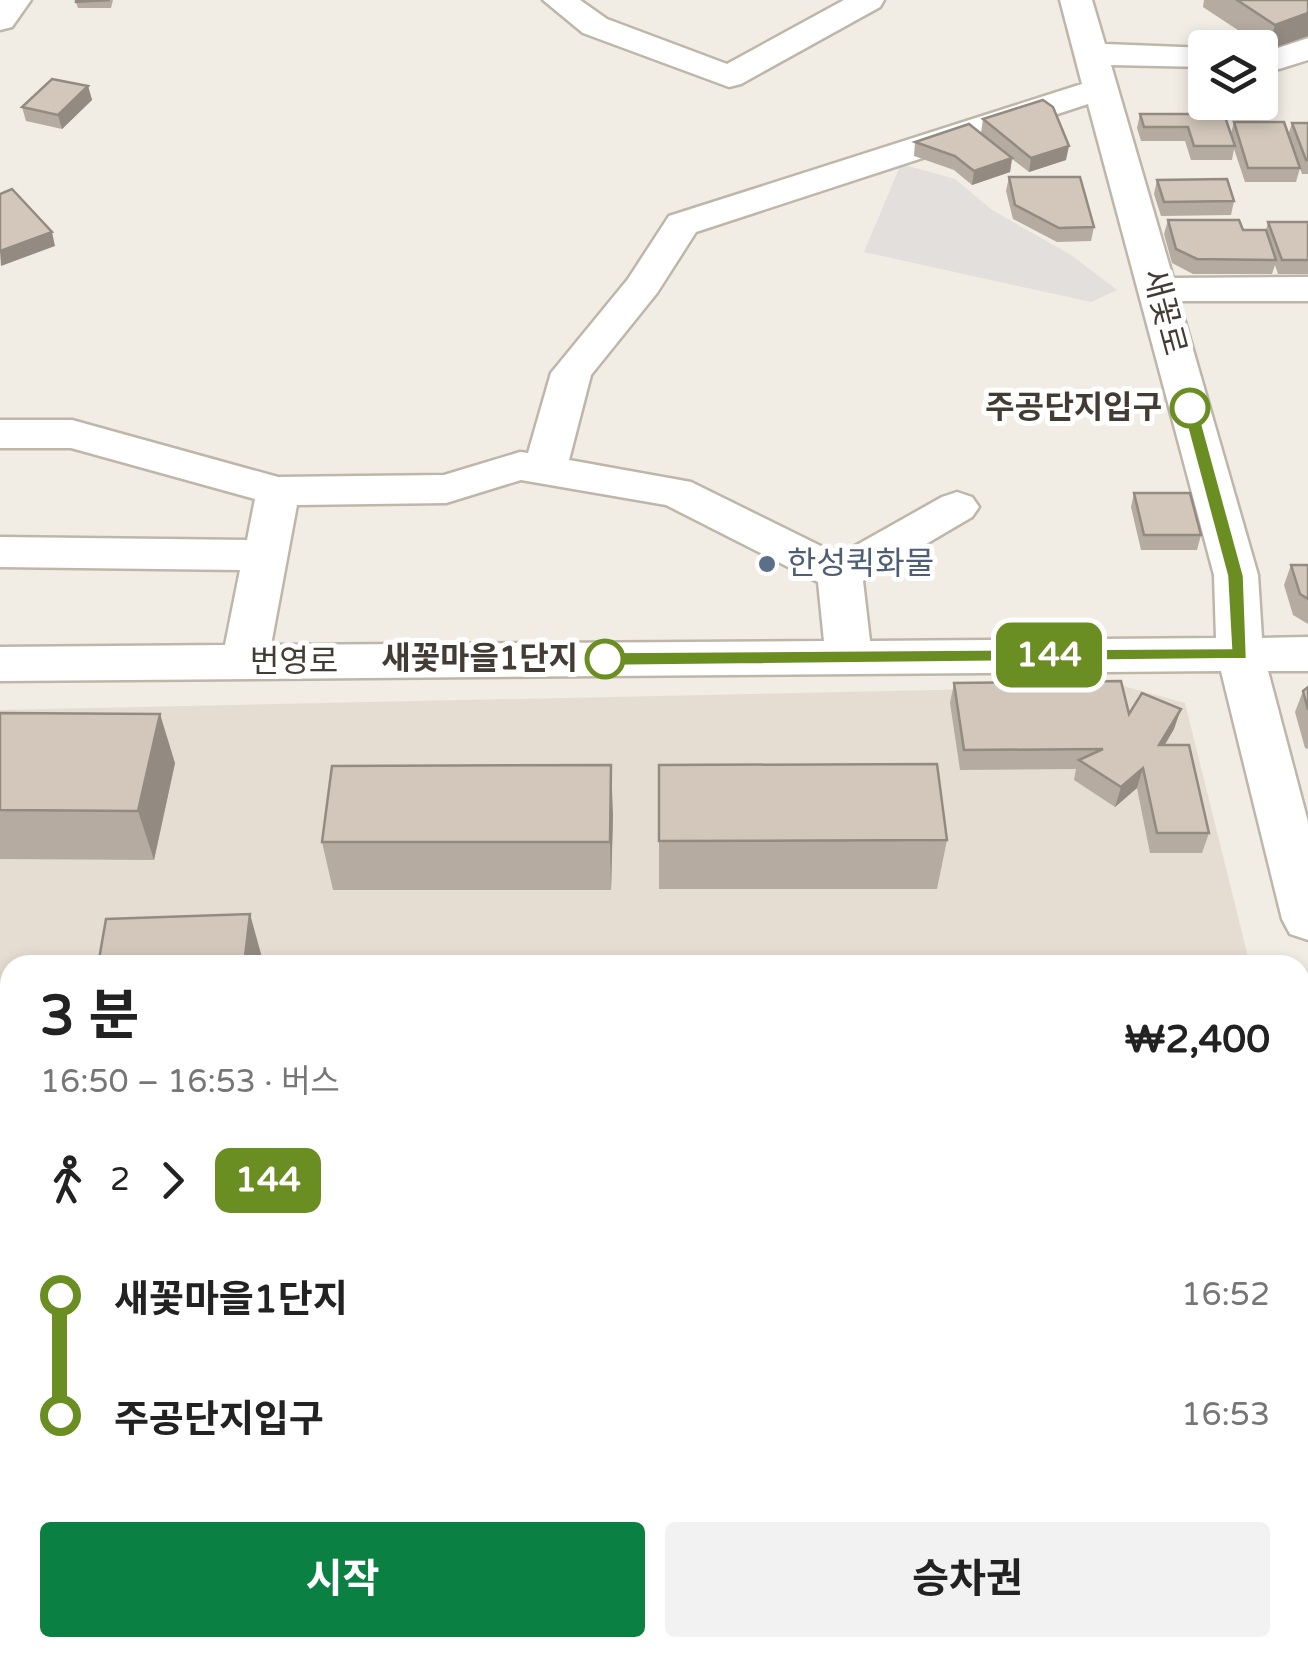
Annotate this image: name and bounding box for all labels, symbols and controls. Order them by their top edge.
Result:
map controls [1188,30,1278,120]
button: layers [1188,30,1278,120]
street label: 새꽃로 [1134,264,1194,360]
place label: 주공단지입구 [985,389,1162,427]
marker: 주공단지입구 [1171,389,1209,427]
place label: 한성퀵화물 [787,545,934,583]
marker: 한성퀵화물 [756,553,778,575]
line badge: 144 [992,622,1106,688]
text: 144 [1016,634,1082,676]
place label: 새꽃마을1단지 [381,640,578,678]
marker: 새꽃마을1단지 [586,640,624,678]
street label: 번영로 [250,643,338,681]
text: 3 분 [40,984,139,1050]
text: ₩2,400 [1124,1017,1270,1063]
text: 16:50 – 16:53 · 버스 [40,1063,340,1101]
icon: walk [40,1153,95,1208]
icon: forward [145,1153,200,1208]
text: 144 [235,1159,301,1201]
text: 2 [110,1161,130,1199]
text: 16:52 [1181,1276,1270,1314]
text: 새꽃마을1단지 [114,1277,348,1323]
text: 16:53 [1181,1396,1270,1434]
text: 주공단지입구 [114,1397,324,1443]
button: 시작 [40,1522,645,1637]
button: 승차권 [665,1522,1270,1637]

